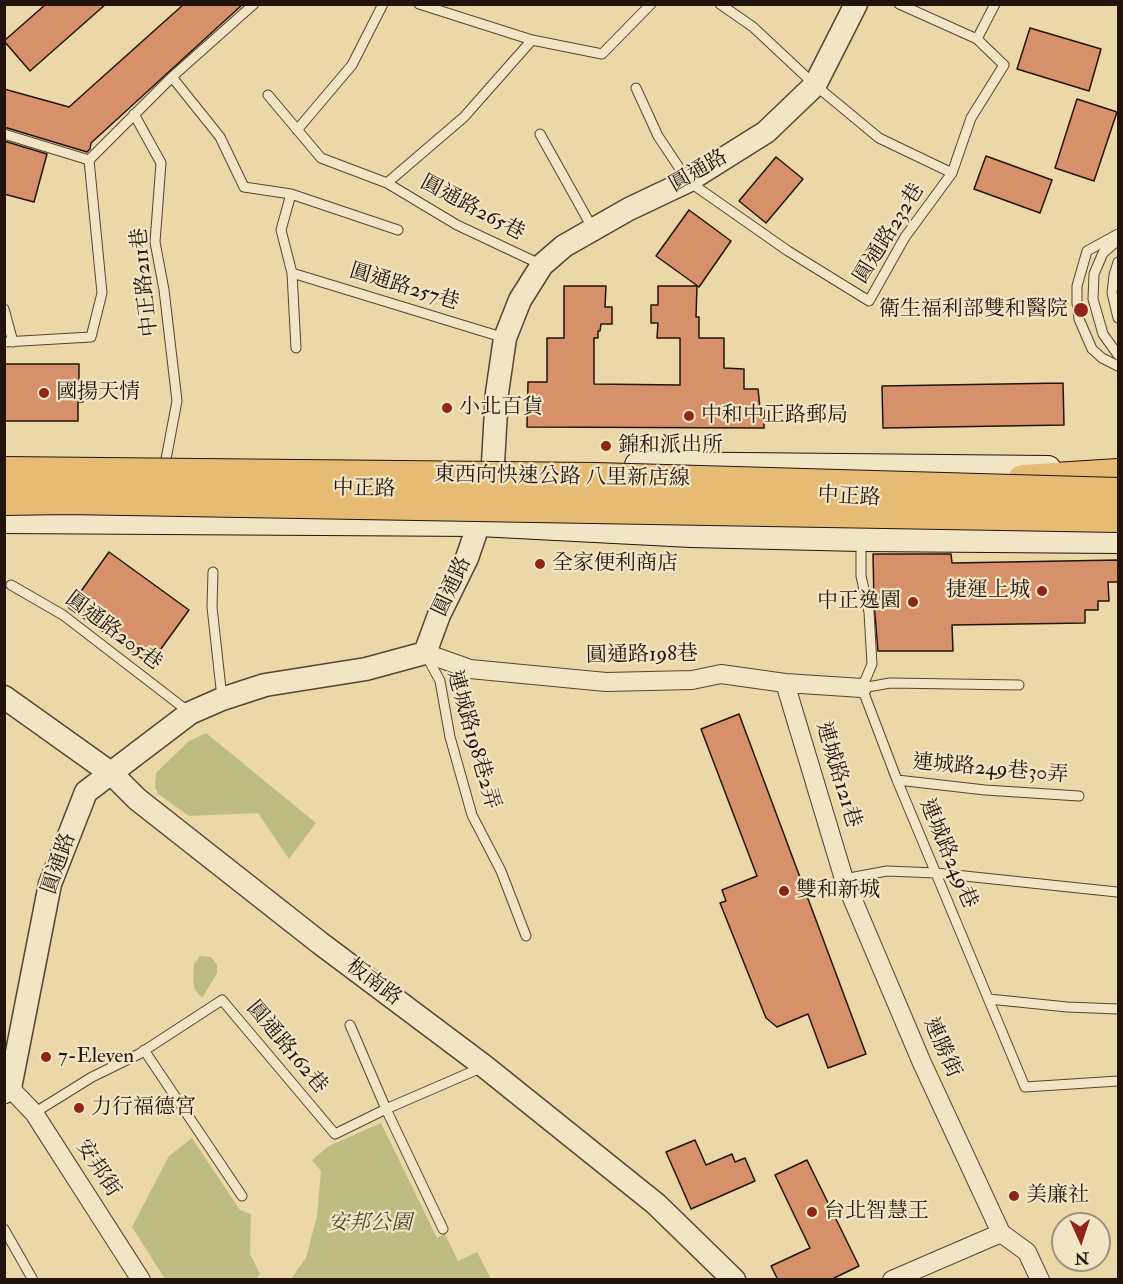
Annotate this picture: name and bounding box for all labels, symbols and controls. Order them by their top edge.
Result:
street label: 圓通路 [665,145,733,199]
street label: 圓通路265巷 [416,171,528,247]
street label: 圓通路232巷 [849,179,931,289]
street label: 中正路211巷 [128,226,164,338]
street label: 圓通路257巷 [346,259,462,317]
place label: 衛生福利部雙和醫院 [879,297,1068,323]
marker: 衛生福利部雙和醫院 [1072,301,1090,319]
place label: 國揚天情 [56,380,140,406]
marker: 國揚天情 [37,386,51,400]
place label: 小北百貨 [459,395,543,421]
marker: 小北百貨 [440,401,454,415]
place label: 中和中正路郵局 [701,403,848,429]
marker: 中和中正路郵局 [682,409,696,423]
place label: 錦和派出所 [618,433,723,459]
marker: 錦和派出所 [599,439,613,453]
street label: 東西向快速公路 八里新店線 [434,463,690,493]
street label: 中正路 [332,477,396,503]
street label: 中正路 [817,484,881,512]
place label: 全家便利商店 [552,551,678,577]
street label: 圓通路 [428,553,478,621]
marker: 全家便利商店 [533,557,547,571]
place label: 捷運上城 [946,578,1030,604]
marker: 捷運上城 [1035,584,1049,598]
street label: 圓通路205巷 [60,587,166,677]
place label: 中正逸園 [817,589,901,615]
marker: 中正逸園 [906,595,920,609]
street label: 圓通路198巷 [586,642,698,670]
street label: 連城路198巷2弄 [440,667,504,813]
street label: 連城路121巷 [809,719,865,831]
street label: 連城路249巷30弄 [911,751,1069,789]
street label: 連城路249巷 [913,795,981,913]
street label: 圓通路 [38,830,82,898]
place label: 雙和新城 [796,878,880,904]
marker: 雙和新城 [777,884,791,898]
street label: 板南路 [340,954,406,1012]
street label: 圓通路162巷 [240,997,332,1099]
street label: 連勝街 [917,1014,965,1082]
place label: 7-Eleven [58,1044,134,1070]
marker: 7-Eleven [39,1050,53,1064]
place label: 力行福德宮 [91,1095,196,1121]
marker: 力行福德宮 [72,1101,86,1115]
street label: 安邦街 [69,1136,125,1202]
place label: 美廉社 [1026,1183,1089,1209]
marker: 美廉社 [1007,1189,1021,1203]
place label: 台北智慧王 [824,1199,929,1225]
marker: 台北智慧王 [805,1205,819,1219]
park label: 安邦公園 [328,1211,412,1237]
north arrow [1051,1212,1111,1272]
text: N [1074,1248,1090,1268]

